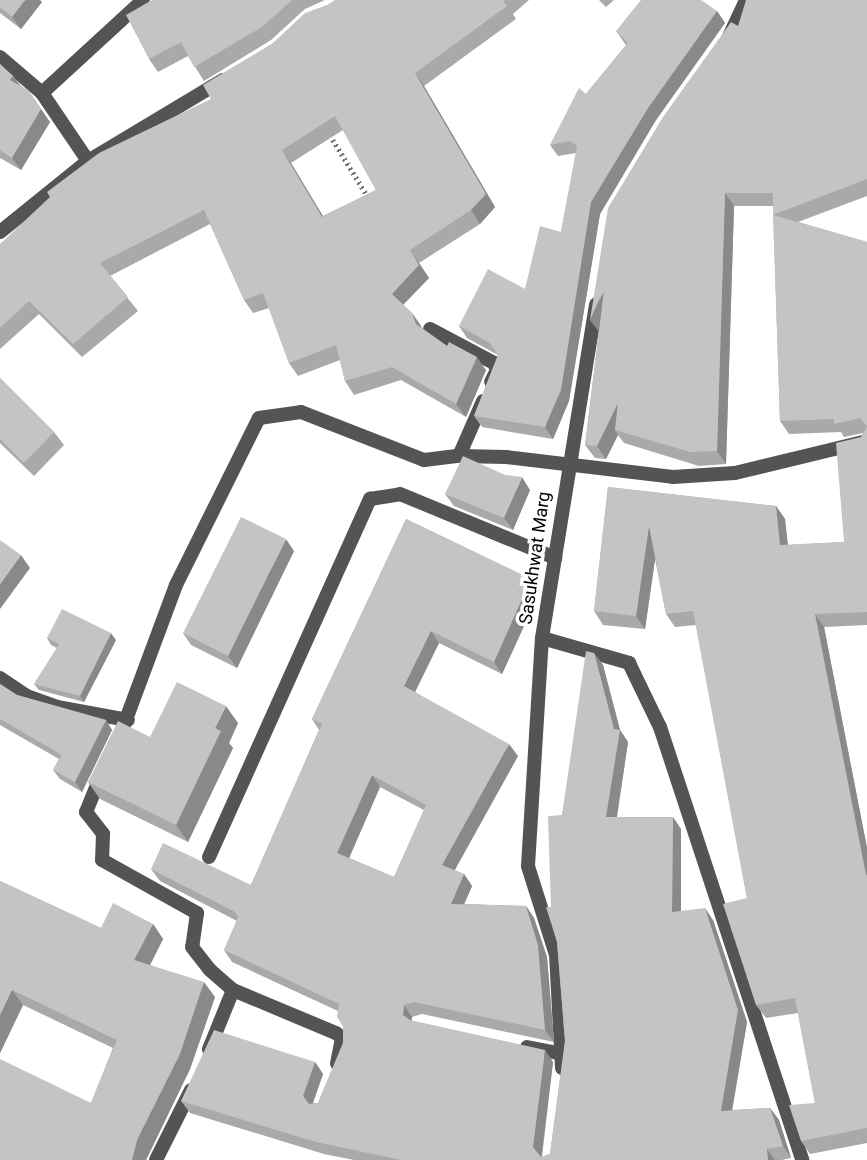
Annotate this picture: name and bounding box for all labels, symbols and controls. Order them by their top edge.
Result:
street label: Sasukhwat Marg [515,490,555,626]

